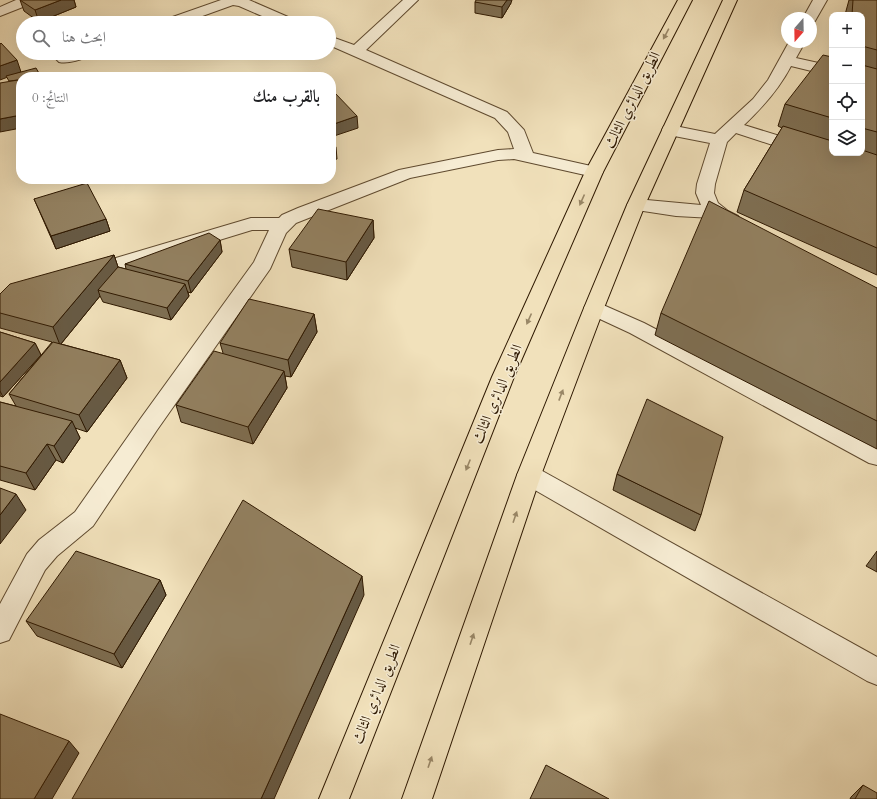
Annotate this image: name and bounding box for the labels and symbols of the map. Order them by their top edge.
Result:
north arrow [781,12,817,48]
one-way arrow [663,28,669,40]
street label: الطريق الدائري الثالث [599,48,667,153]
one-way arrow [579,195,585,206]
one-way arrow [526,313,532,325]
street label: الطريق الدائري الثالث [467,341,529,448]
one-way arrow [558,388,564,400]
one-way arrow [465,459,471,471]
one-way arrow [512,510,518,522]
one-way arrow [470,633,476,645]
street label: الطريق الدائري الثالث [347,641,407,748]
one-way arrow [427,756,433,768]

